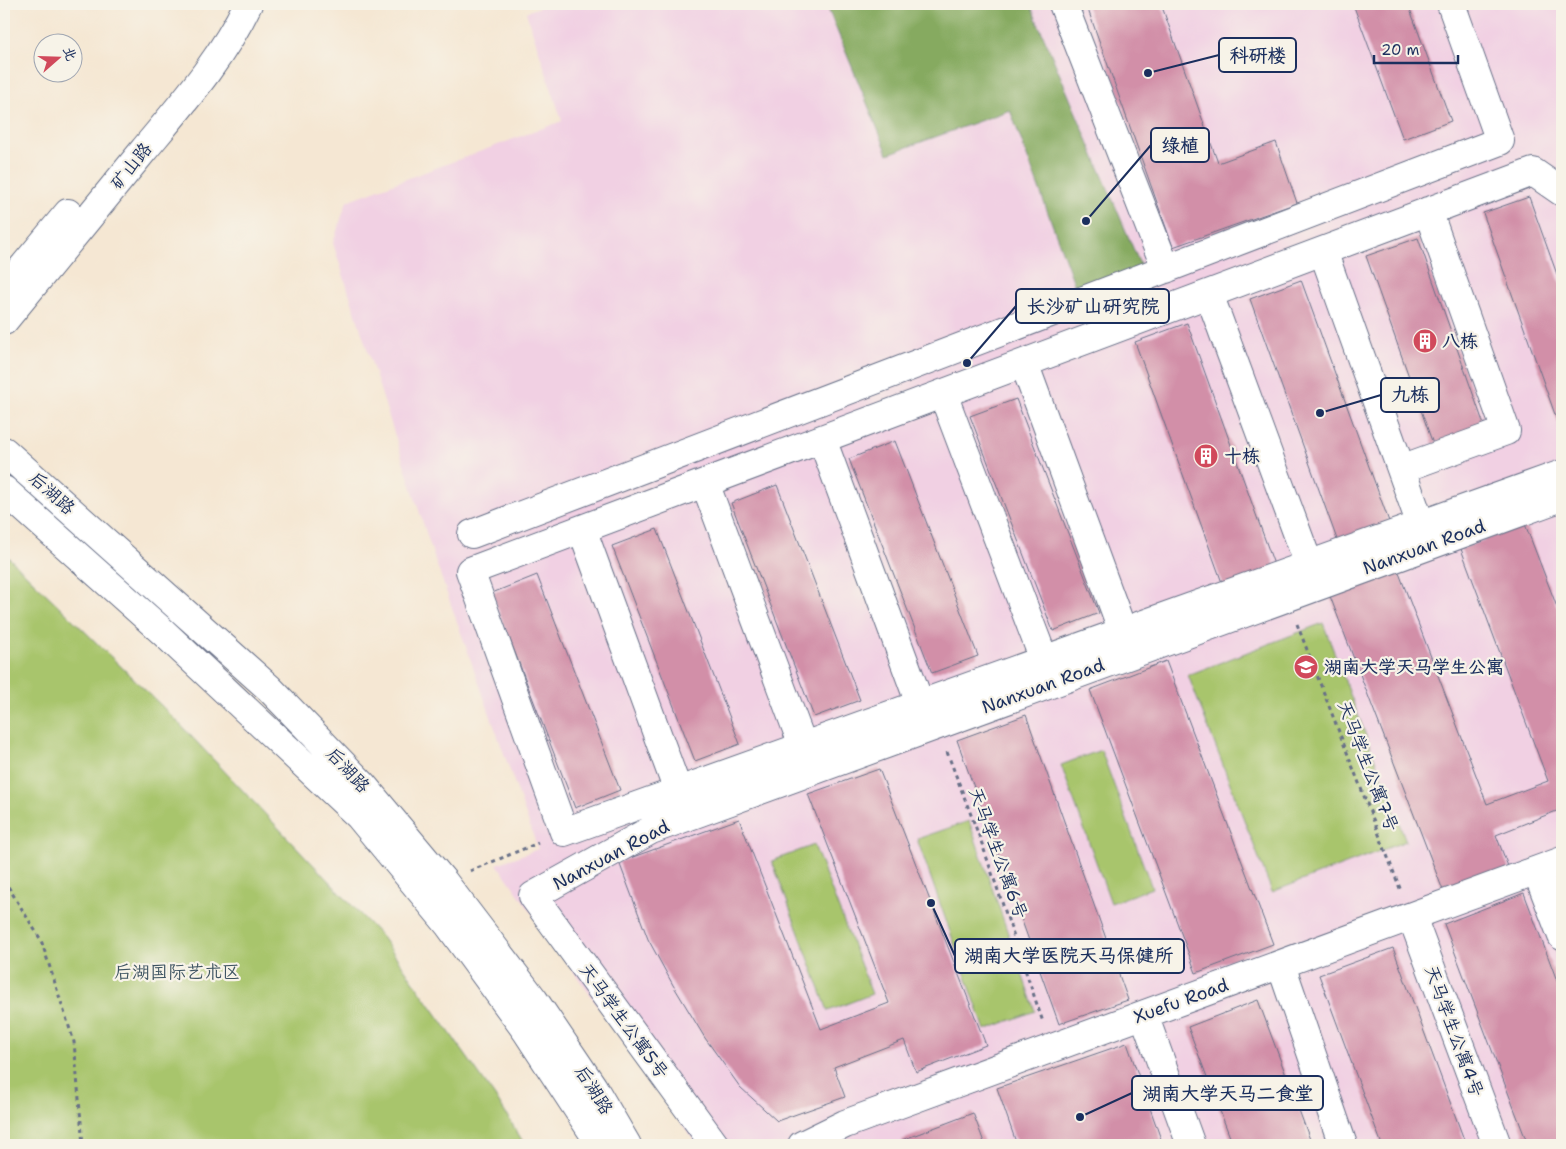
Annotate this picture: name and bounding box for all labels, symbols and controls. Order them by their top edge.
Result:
north arrow [32,32,82,82]
scale bar [1374,32,1457,64]
callout: 科研楼 [1219,38,1296,72]
text: 20 m [1381,40,1420,60]
text: 科研楼 [1229,43,1287,68]
text: 北 [59,44,81,63]
callout: 绿植 [1151,128,1209,162]
text: 绿植 [1161,133,1199,158]
street label: 矿山路 [105,137,157,195]
callout: 长沙矿山研究院 [1016,289,1169,323]
text: 长沙矿山研究院 [1026,294,1160,319]
building icon: 八栋 [1412,328,1438,354]
place label: 八栋 [1442,329,1478,353]
callout: 九栋 [1381,378,1439,412]
text: 九栋 [1391,382,1429,407]
building icon: 十栋 [1193,443,1219,469]
place label: 十栋 [1224,444,1260,468]
street label: 后湖路 [24,466,80,520]
street label: Nanxuan Road [1359,514,1489,580]
street label: Nanxuan Road [978,653,1108,719]
school or university icon: 湖南大学天马学生公寓 [1293,654,1319,680]
place label: 湖南大学天马学生公寓 [1324,655,1504,679]
street label: 天马学生公寓7号 [1332,697,1404,835]
street label: 后湖路 [321,742,375,798]
street label: 天马学生公寓6号 [963,784,1033,922]
street label: Nanxuan Road [548,814,674,896]
callout: 湖南大学医院天马保健所 [955,939,1184,973]
text: 湖南大学医院天马保健所 [964,943,1174,968]
street label: 天马学生公寓5号 [574,959,674,1083]
park label: 后湖国际艺术区 [114,960,240,984]
street label: 天马学生公寓4号 [1419,962,1489,1100]
street label: Xuefu Road [1130,973,1232,1029]
street label: 后湖路 [570,1061,618,1119]
callout: 湖南大学天马二食堂 [1132,1076,1323,1110]
text: 湖南大学天马二食堂 [1142,1081,1314,1106]

